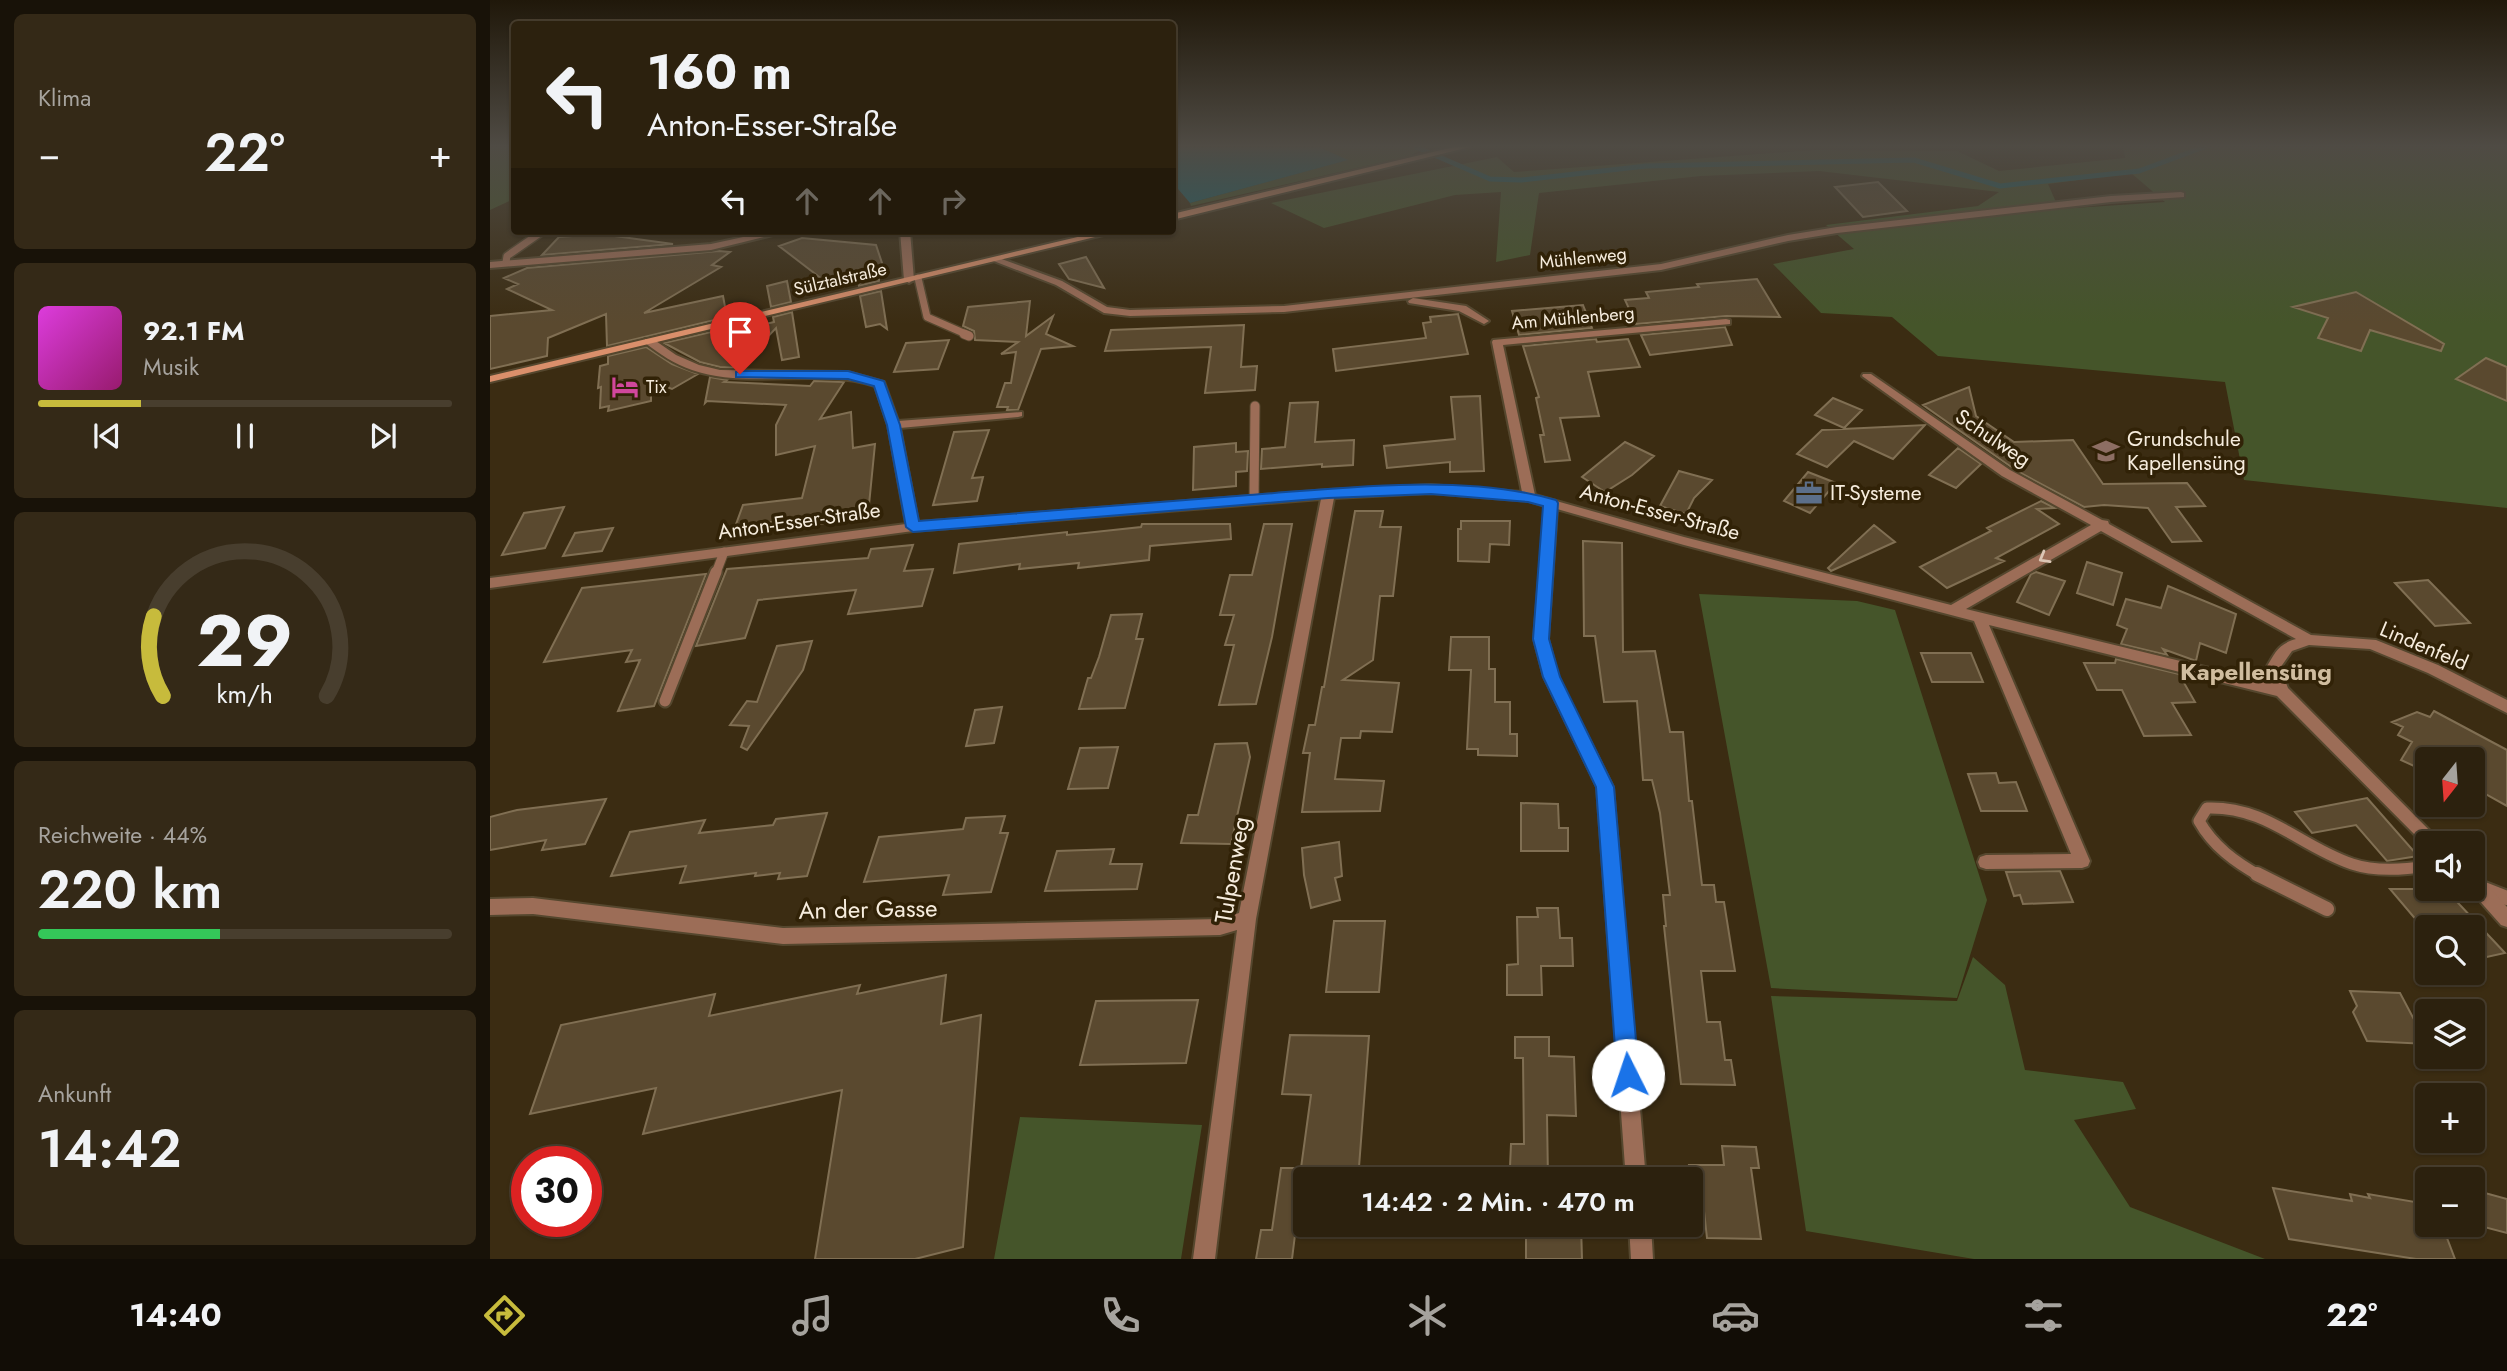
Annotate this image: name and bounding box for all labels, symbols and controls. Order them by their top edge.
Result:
text: 160 m [647,37,792,107]
icon: left [532,49,623,140]
text: Klima [38,81,91,115]
text: Anton-Esser-Straße [647,102,897,148]
text: 22° [204,115,285,191]
text: − [38,126,60,181]
text: + [429,126,452,181]
icon: left [715,182,753,220]
icon: ahead [788,182,826,220]
icon: ahead [861,182,899,220]
icon: right [934,182,972,220]
street label: Mühlenweg [1538,240,1628,276]
street label: Sülztalstraße [791,256,889,302]
street label: Am Mühlenberg [1510,300,1636,336]
pin [710,302,770,374]
text: 92.1 FM [143,312,244,350]
icon: arrive [721,313,759,351]
text: Musik [143,350,199,384]
hotel icon: Tix [610,372,640,402]
place label: Tix [646,374,667,400]
street label: Schulweg [1949,402,2037,474]
icon: previous [88,417,126,455]
icon: pause [226,417,264,455]
icon: next [364,417,402,455]
place label: Grundschule Kapellensüng [2127,424,2246,478]
school or university icon: Grundschule Kapellensüng [2091,436,2121,466]
street label: Anton-Esser-Straße [1577,476,1743,548]
office icon: IT-Systeme [1794,478,1824,508]
place label: IT-Systeme [1830,478,1922,508]
street label: Anton-Esser-Straße [716,495,883,547]
one-way arrow [2038,550,2051,563]
text: 29 [197,588,293,693]
street label: Lindenfeld [2375,614,2473,678]
district label: Kapellensüng [2180,654,2332,689]
text: km/h [217,675,273,711]
north arrow [2415,747,2485,817]
map controls [2415,747,2485,1237]
street label: Tulpenweg [1205,814,1259,926]
text: Reichweite · 44% [38,818,207,852]
button: sound [2415,831,2485,901]
text: 220 km [38,852,222,928]
street label: An der Gasse [798,890,938,928]
button: search [2415,915,2485,985]
button: layers [2415,999,2485,1069]
position arrow [1591,1038,1665,1112]
text: Ankunft [38,1077,111,1111]
button: + [2415,1083,2485,1153]
text: 14:42 [38,1111,181,1187]
speed limit sign: 30 [511,1146,602,1237]
button: − [2415,1167,2485,1237]
text: 14:42 · 2 Min. · 470 m [1361,1183,1635,1221]
icon: directions [480,1291,529,1340]
icon: music [788,1291,837,1340]
icon: phone [1096,1291,1145,1340]
icon: climate [1403,1291,1452,1340]
icon: car [1711,1291,1760,1340]
icon: filters [2019,1291,2068,1340]
text: 14:40 [129,1292,222,1338]
text: 22° [2326,1292,2378,1338]

